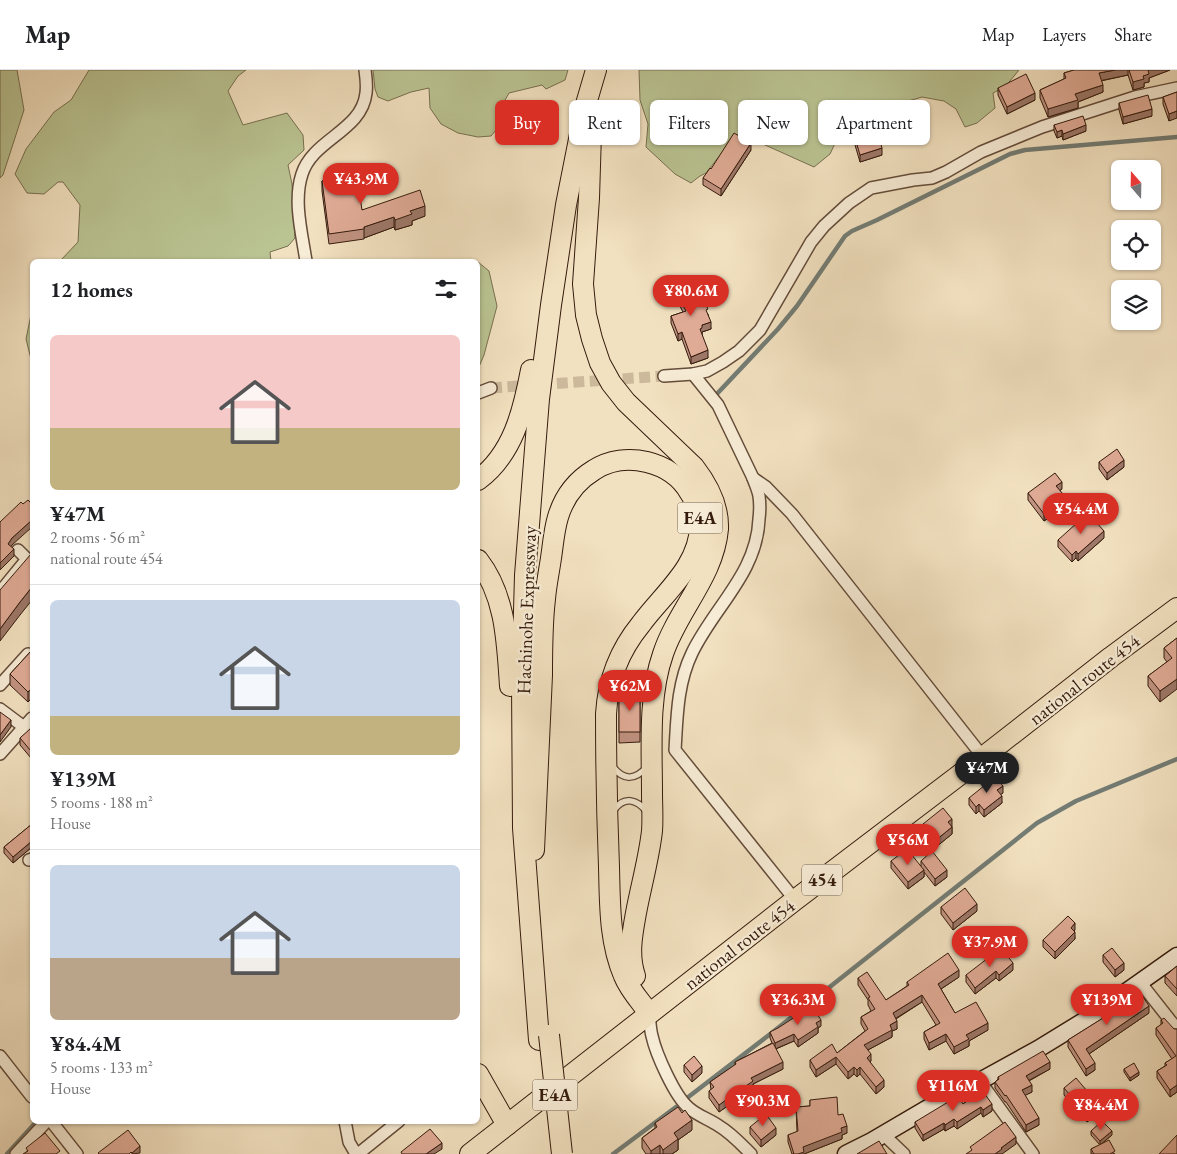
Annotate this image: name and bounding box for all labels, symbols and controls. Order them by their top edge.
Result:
text: Map [25,19,70,50]
text: Map [982,23,1014,46]
text: Layers [1042,23,1086,46]
text: Share [1114,23,1152,46]
chip: Buy [495,100,559,145]
chip: Rent [569,100,640,145]
chip: Filters [650,100,728,145]
chip: New [738,100,808,145]
chip: Apartment [818,100,930,145]
north arrow [1111,160,1161,210]
map controls [1111,160,1161,330]
pin: ¥43.9M [320,162,402,205]
text: ¥43.9M [334,168,388,189]
button: locate [1111,220,1161,270]
pin: ¥80.6M [650,274,732,317]
icon: filters [432,275,460,303]
text: 12 homes [50,276,133,303]
text: ¥80.6M [664,280,718,301]
button: layers [1111,280,1161,330]
icon: home [210,367,300,457]
pin: ¥54.4M [1040,492,1122,535]
text: ¥54.4M [1054,498,1108,519]
text: ¥47M [50,500,105,527]
road number: E4A [678,502,722,533]
street label: Hachinohe Expressway [511,525,542,695]
text: 2 rooms · 56 m² [50,527,145,548]
text: national route 454 [50,548,163,569]
street label: national route 454 [1024,628,1145,730]
icon: home [210,633,300,723]
pin: ¥62M [600,670,660,712]
text: ¥62M [609,675,651,696]
pin: ¥47M [957,752,1017,794]
text: ¥47M [966,757,1008,778]
text: ¥139M [50,765,116,792]
text: 5 rooms · 188 m² [50,792,153,813]
text: House [50,813,91,834]
pin: ¥56M [878,824,938,866]
text: ¥56M [887,829,929,850]
road number: 454 [802,864,842,896]
street label: national route 454 [679,893,800,995]
icon: home [210,898,300,988]
pin: ¥37.9M [949,926,1031,968]
text: ¥37.9M [963,931,1017,952]
pin: ¥36.3M [757,984,839,1026]
pin: ¥139M [1072,984,1142,1026]
text: ¥36.3M [771,989,825,1010]
text: ¥139M [1082,989,1132,1010]
text: ¥84.4M [50,1030,121,1057]
text: 5 rooms · 133 m² [50,1057,153,1078]
pin: ¥116M [918,1070,988,1112]
text: ¥116M [928,1075,978,1096]
text: House [50,1078,91,1099]
road number: E4A [532,1080,578,1110]
pin: ¥90.3M [722,1084,804,1127]
pin: ¥84.4M [1060,1088,1142,1131]
text: ¥90.3M [736,1090,790,1111]
text: ¥84.4M [1074,1094,1128,1115]

